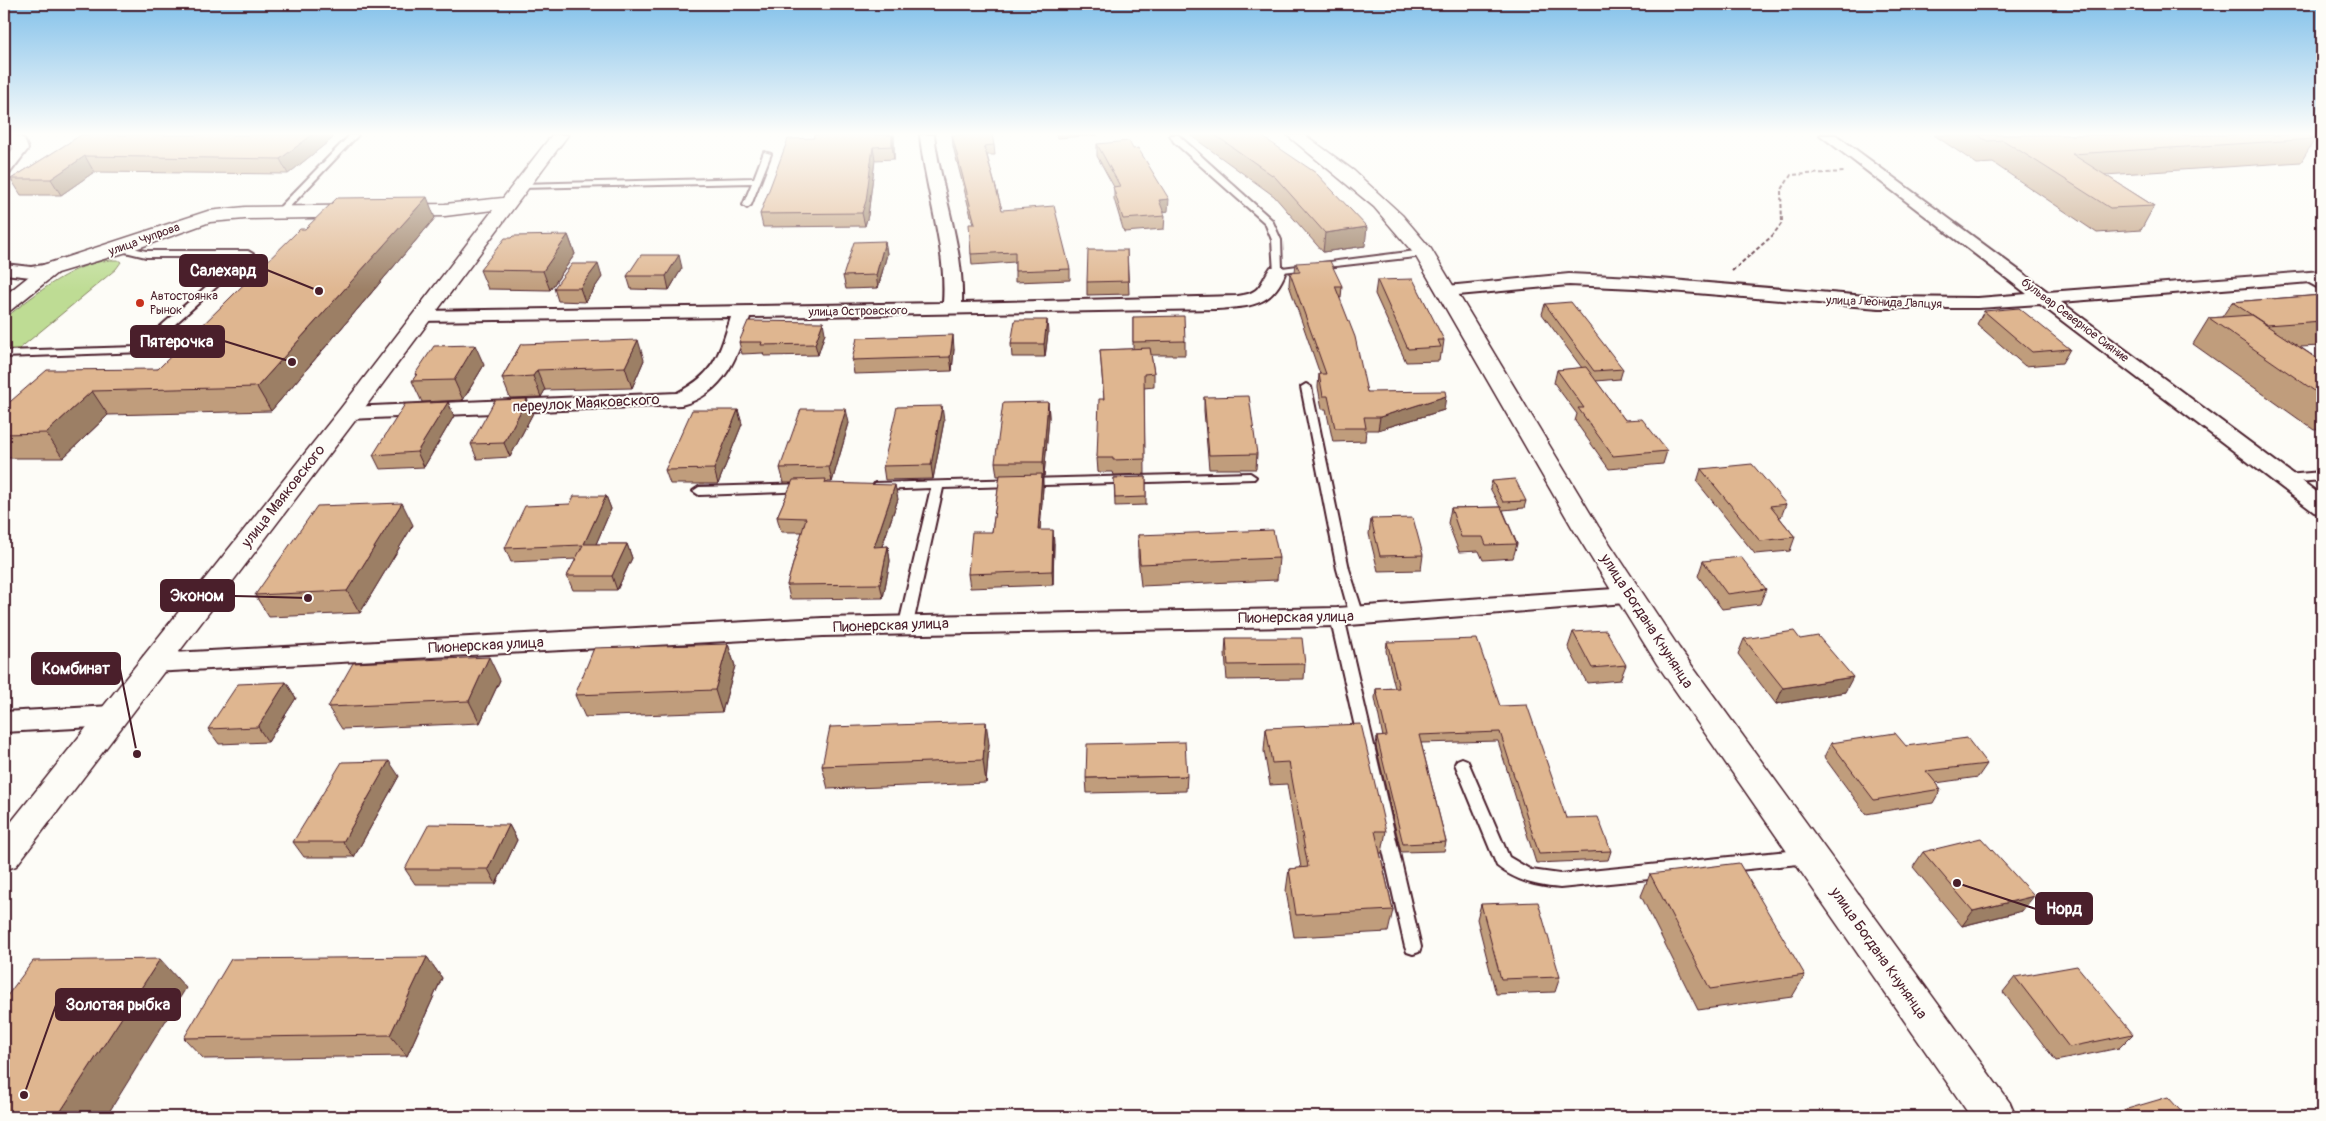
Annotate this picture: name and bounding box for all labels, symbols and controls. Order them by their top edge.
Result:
street label: улица Чупрова [106,220,182,260]
callout: Салехард [180,255,267,286]
text: Салехард [190,261,256,281]
street label: бульвар Северное Сияние [2018,275,2132,366]
place label: Автостоянка Рынок [150,289,218,318]
street label: улица Леонида Лапцуя [1825,293,1943,312]
marker: Автостоянка Рынок [134,297,146,309]
street label: улица Островского [807,303,908,320]
callout: Пятерочка [131,326,224,357]
text: Пятерочка [141,332,214,352]
street label: переулок Маяковского [512,390,660,417]
street label: улица Маяковского [237,441,329,552]
street label: улица Богдана Кнунянца [1595,550,1697,692]
callout: Эконом [161,580,234,611]
text: Эконом [170,586,224,606]
street label: Пионерская улица [1238,607,1354,628]
street label: Пионерская улица [833,614,949,637]
street label: Пионерская улица [428,633,544,658]
callout: Комбинат [32,653,120,684]
text: Комбинат [42,659,111,679]
street label: улица Богдана Кнунянца [1825,883,1931,1023]
callout: Норд [2036,893,2092,924]
text: Норд [2046,899,2082,919]
callout: Золотая рыбка [56,989,180,1020]
text: Золотая рыбка [66,995,171,1015]

